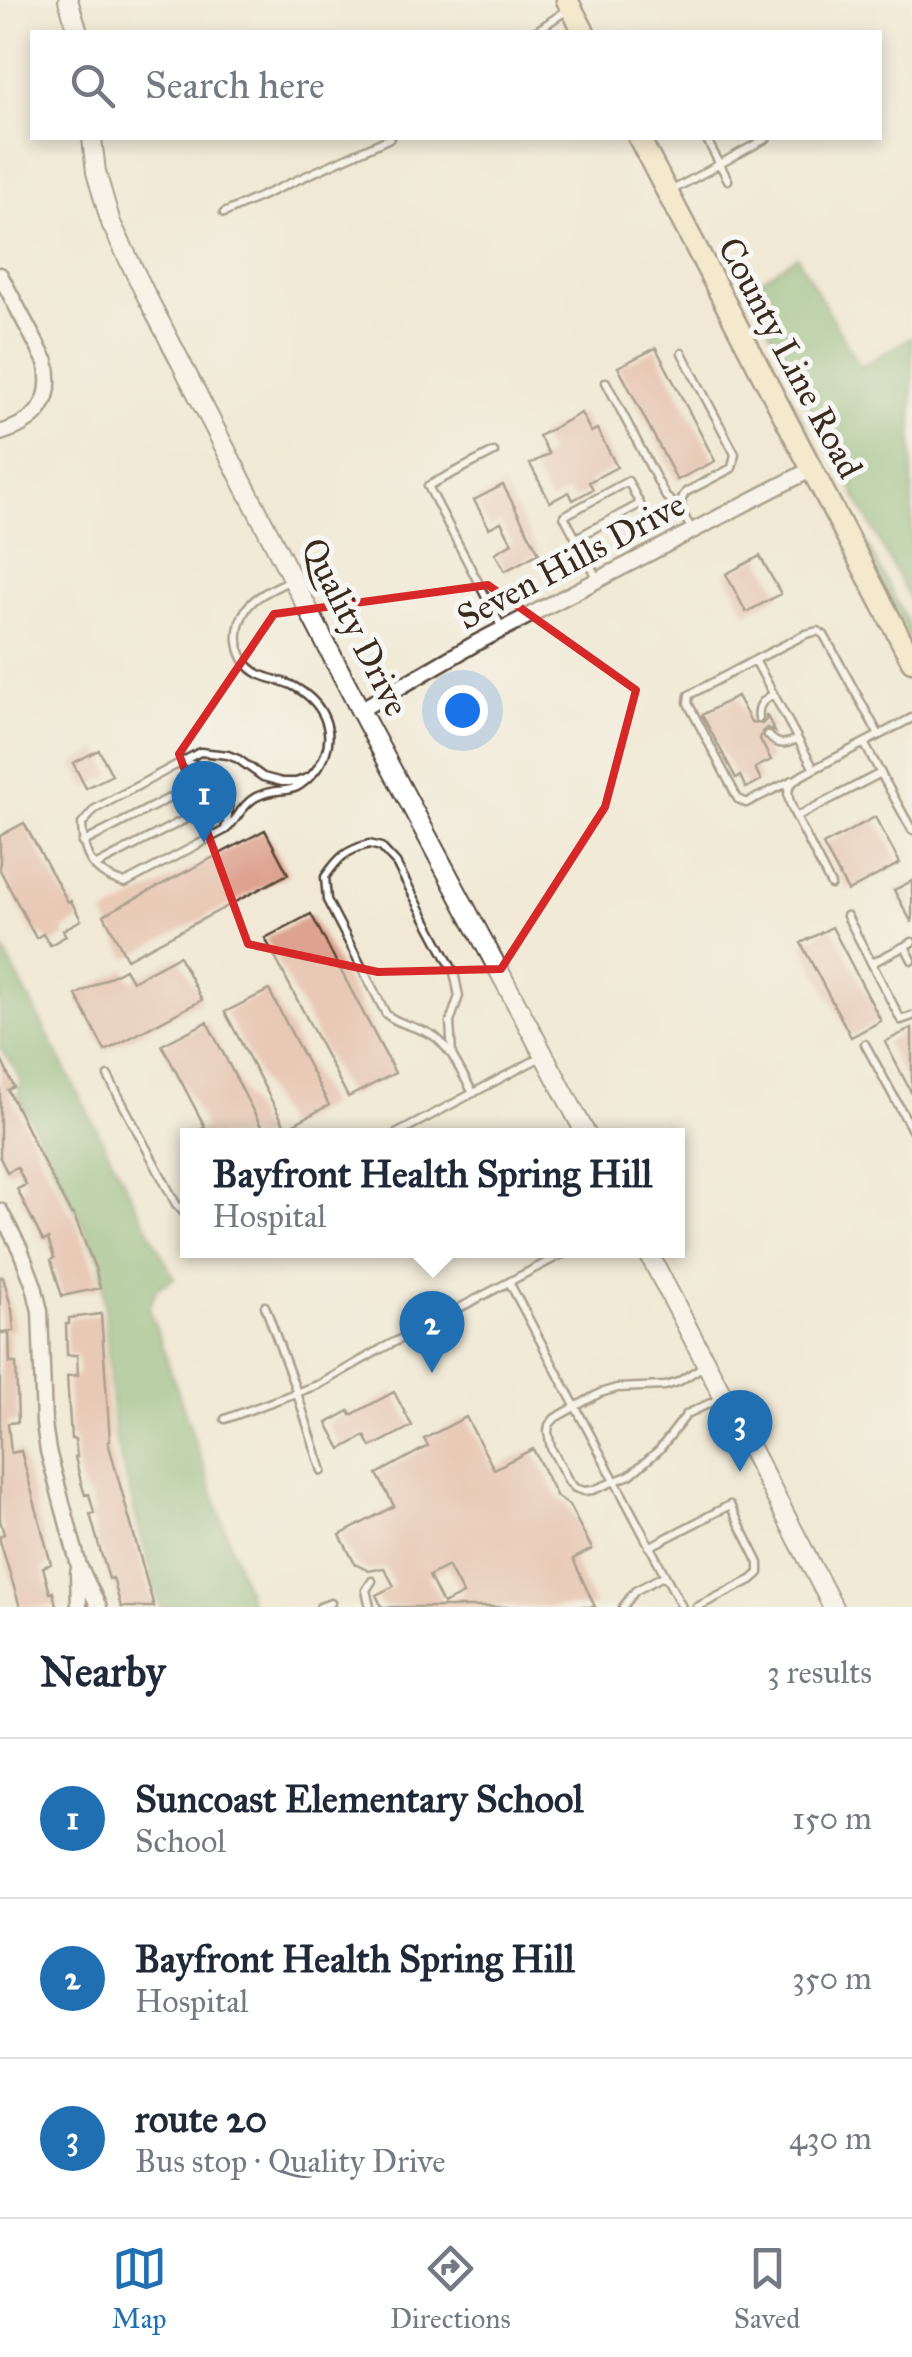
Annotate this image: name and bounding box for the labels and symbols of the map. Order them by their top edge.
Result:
street label: County Line Road [708,230,872,486]
street label: Seven Hills Drive [450,483,692,639]
street label: Quality Drive [292,531,418,723]
your location [437,685,488,736]
pin: 1 [172,760,236,843]
pin: 2 [400,1290,464,1373]
pin: 3 [708,1390,772,1472]

